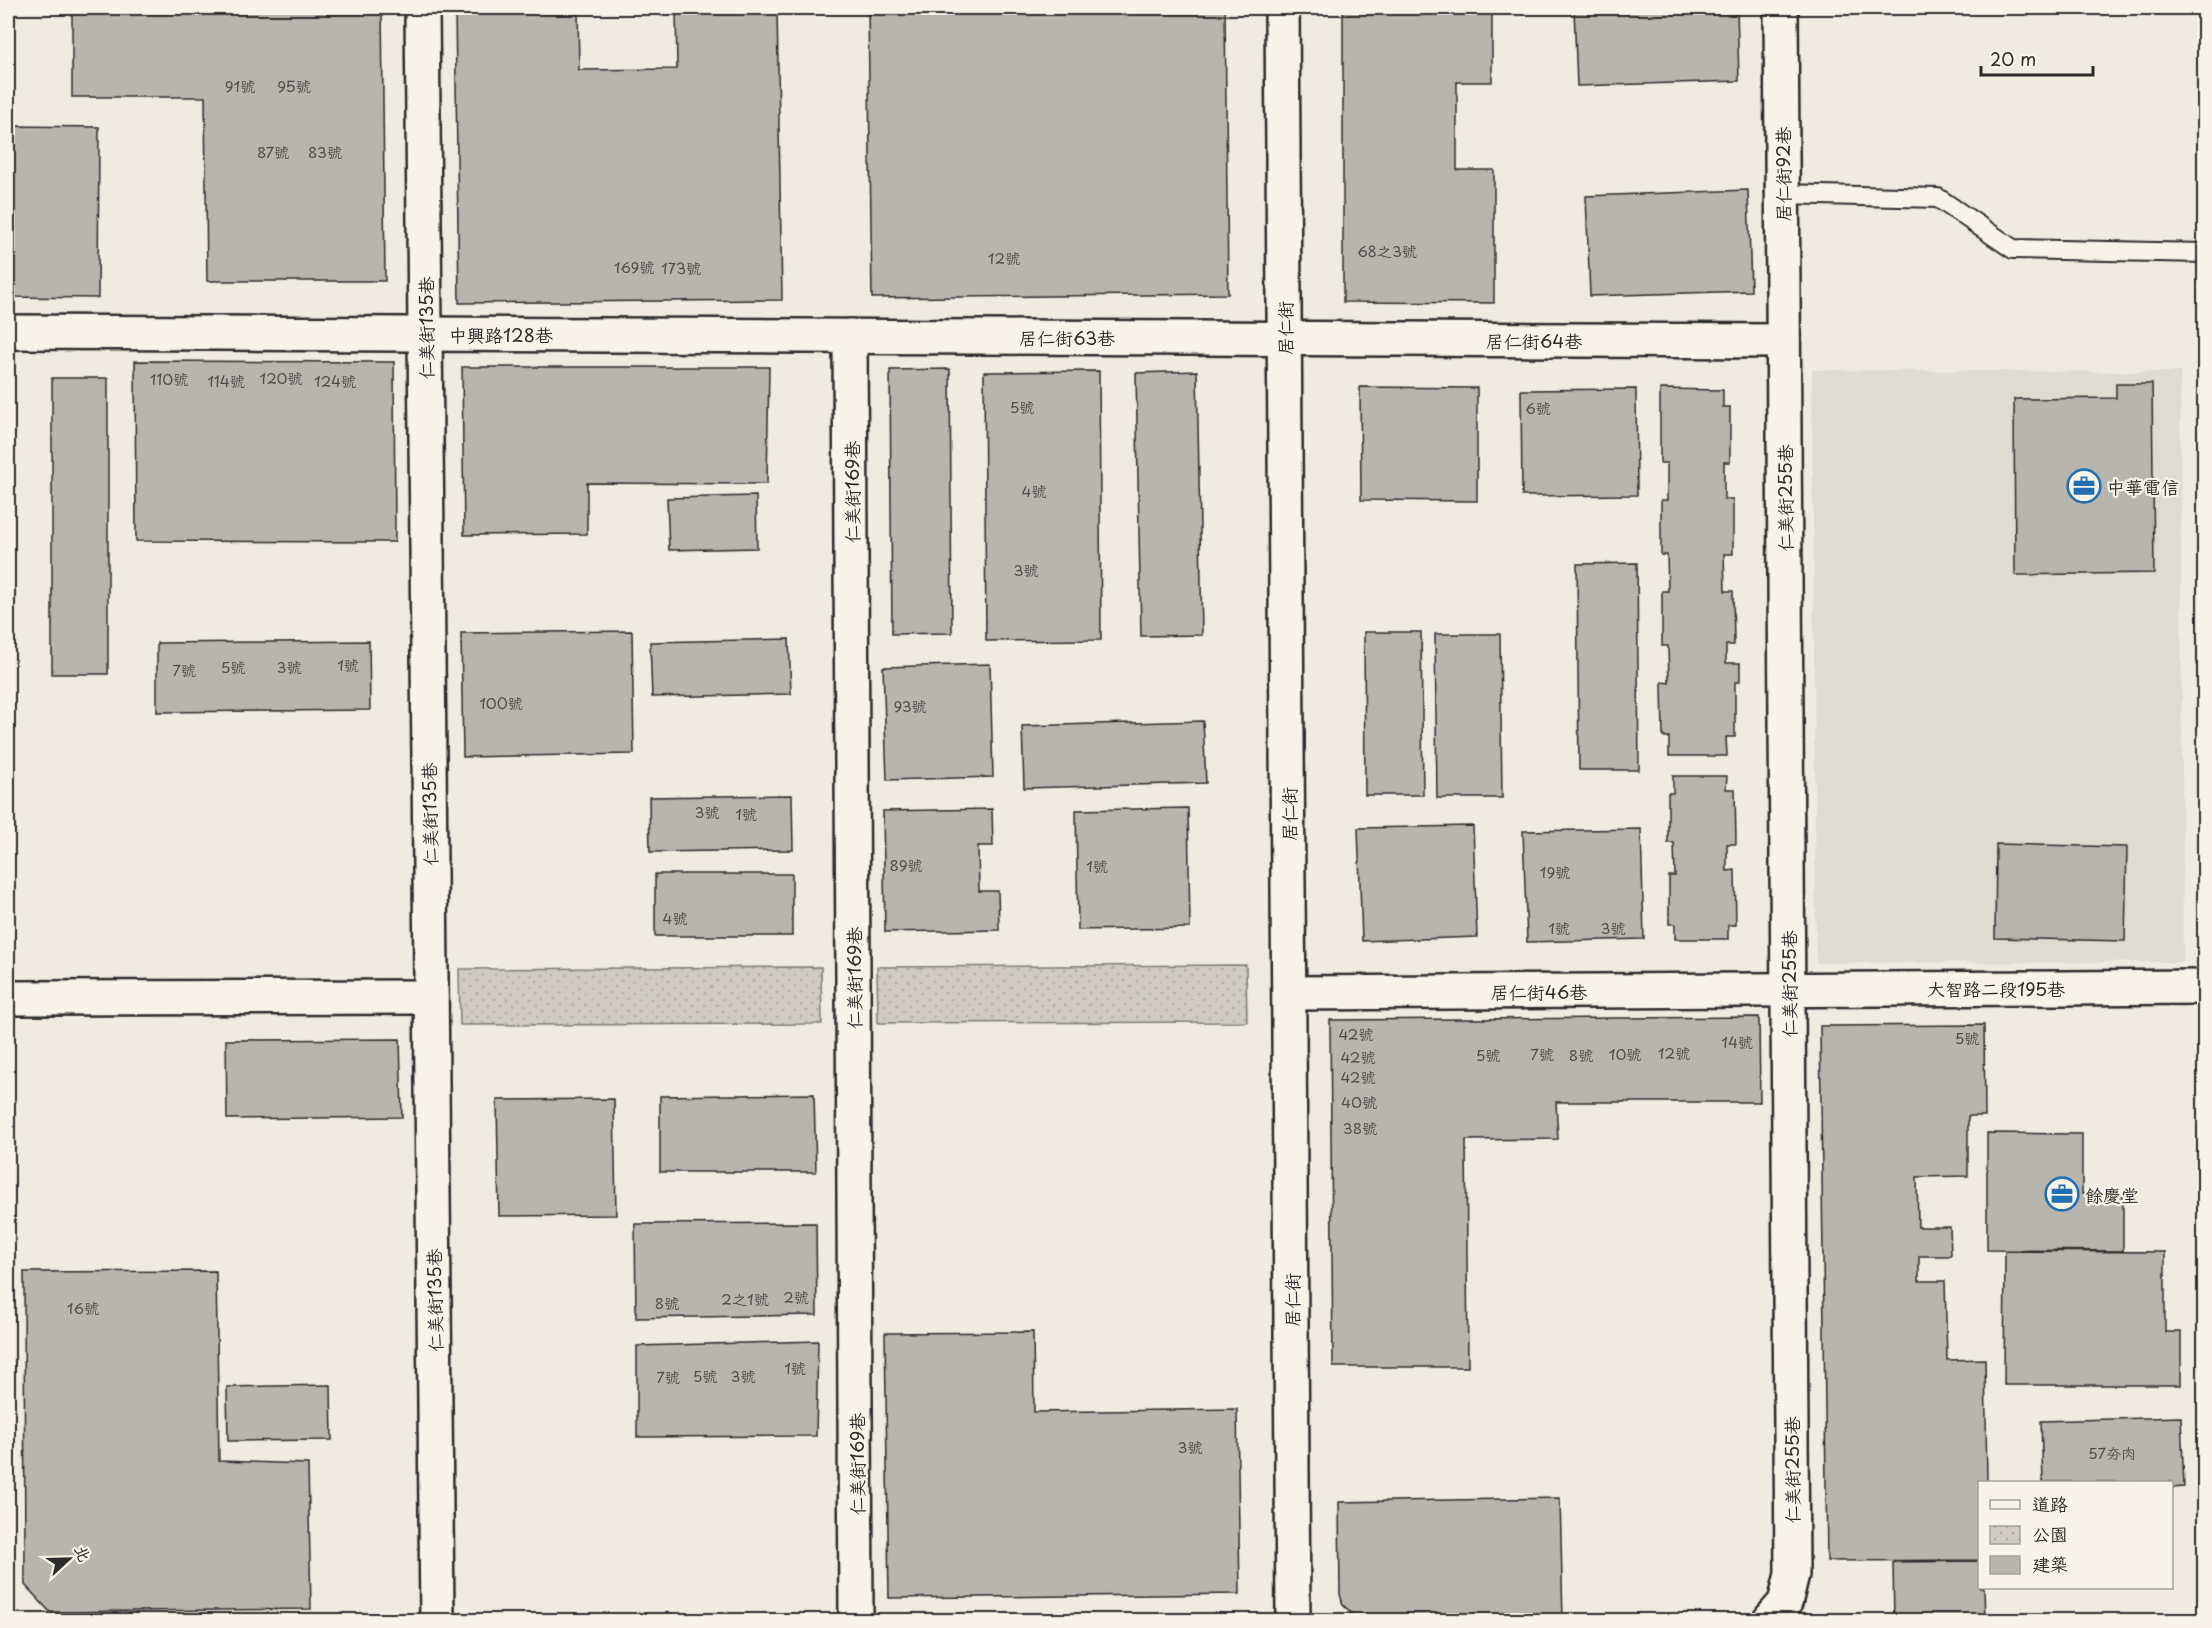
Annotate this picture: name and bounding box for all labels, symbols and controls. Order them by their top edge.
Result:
scale bar [1981,39,2094,77]
text: 20 m [1990,45,2036,72]
house number: 91號 [225,74,255,97]
house number: 95號 [277,74,311,97]
street label: 居仁街92巷 [1769,127,1796,221]
house number: 87號 [257,140,289,163]
house number: 83號 [308,140,342,163]
house number: 68之3號 [1357,239,1417,262]
house number: 12號 [988,246,1020,269]
house number: 169號 [614,255,654,278]
house number: 173號 [661,256,701,279]
street label: 仁美街135巷 [412,276,439,380]
street label: 居仁街 [1271,301,1298,355]
street label: 中興路128巷 [449,321,553,348]
street label: 居仁街63巷 [1019,324,1115,351]
street label: 居仁街64巷 [1486,327,1582,354]
house number: 120號 [259,366,303,389]
house number: 110號 [150,367,188,390]
house number: 114號 [207,369,245,392]
house number: 124號 [314,369,356,392]
house number: 5號 [1010,395,1034,418]
house number: 6號 [1525,396,1551,419]
street label: 仁美街169巷 [838,441,865,543]
street label: 仁美街255巷 [1771,444,1798,552]
office icon: 中華電信 [2066,468,2102,504]
place label: 中華電信 [2107,473,2179,500]
house number: 4號 [1022,479,1046,502]
house number: 3號 [1014,558,1038,581]
house number: 1號 [337,653,359,676]
house number: 5號 [221,655,245,678]
house number: 3號 [277,655,301,678]
house number: 7號 [172,658,196,681]
house number: 100號 [479,691,523,714]
house number: 93號 [893,694,927,717]
street label: 仁美街135巷 [415,762,443,866]
street label: 居仁街 [1275,787,1302,841]
house number: 3號 [695,800,719,823]
house number: 1號 [735,802,757,825]
house number: 89號 [889,853,923,876]
house number: 1號 [1086,854,1108,877]
house number: 19號 [1540,860,1570,883]
house number: 4號 [663,906,687,929]
house number: 1號 [1548,916,1570,939]
house number: 3號 [1601,916,1625,939]
street label: 仁美街169巷 [840,927,867,1029]
street label: 仁美街255巷 [1775,930,1802,1038]
street label: 大智路二段195巷 [1927,975,2065,1002]
street label: 居仁街46巷 [1491,978,1587,1005]
house number: 42號 [1339,1022,1373,1045]
house number: 5號 [1955,1026,1979,1049]
house number: 14號 [1721,1030,1753,1053]
house number: 12號 [1658,1041,1690,1064]
house number: 7號 [1530,1042,1554,1065]
house number: 10號 [1609,1042,1641,1065]
house number: 5號 [1476,1043,1500,1066]
house number: 8號 [1569,1043,1593,1066]
house number: 42號 [1341,1045,1375,1068]
house number: 42號 [1341,1065,1375,1088]
house number: 40號 [1341,1090,1377,1113]
house number: 38號 [1343,1116,1377,1139]
office icon: 餘慶堂 [2044,1176,2080,1212]
place label: 餘慶堂 [2085,1181,2139,1208]
street label: 仁美街135巷 [420,1248,448,1352]
street label: 居仁街 [1278,1273,1305,1327]
house number: 2號 [783,1285,809,1308]
house number: 2之1號 [721,1287,769,1310]
house number: 8號 [655,1291,679,1314]
house number: 16號 [67,1296,99,1319]
house number: 1號 [784,1356,806,1379]
house number: 5號 [693,1364,717,1387]
house number: 3號 [731,1364,755,1387]
house number: 7號 [656,1365,680,1388]
street label: 仁美街169巷 [843,1413,870,1515]
street label: 仁美街255巷 [1778,1416,1805,1524]
house number: 3號 [1178,1435,1202,1458]
house number: 57夯肉 [2088,1441,2136,1464]
legend [1978,1481,2173,1589]
text: 道路 [2032,1490,2068,1517]
text: 公園 [2032,1520,2068,1547]
north arrow [39,1529,99,1589]
text: 北 [70,1541,98,1565]
text: 建築 [2032,1550,2068,1577]

